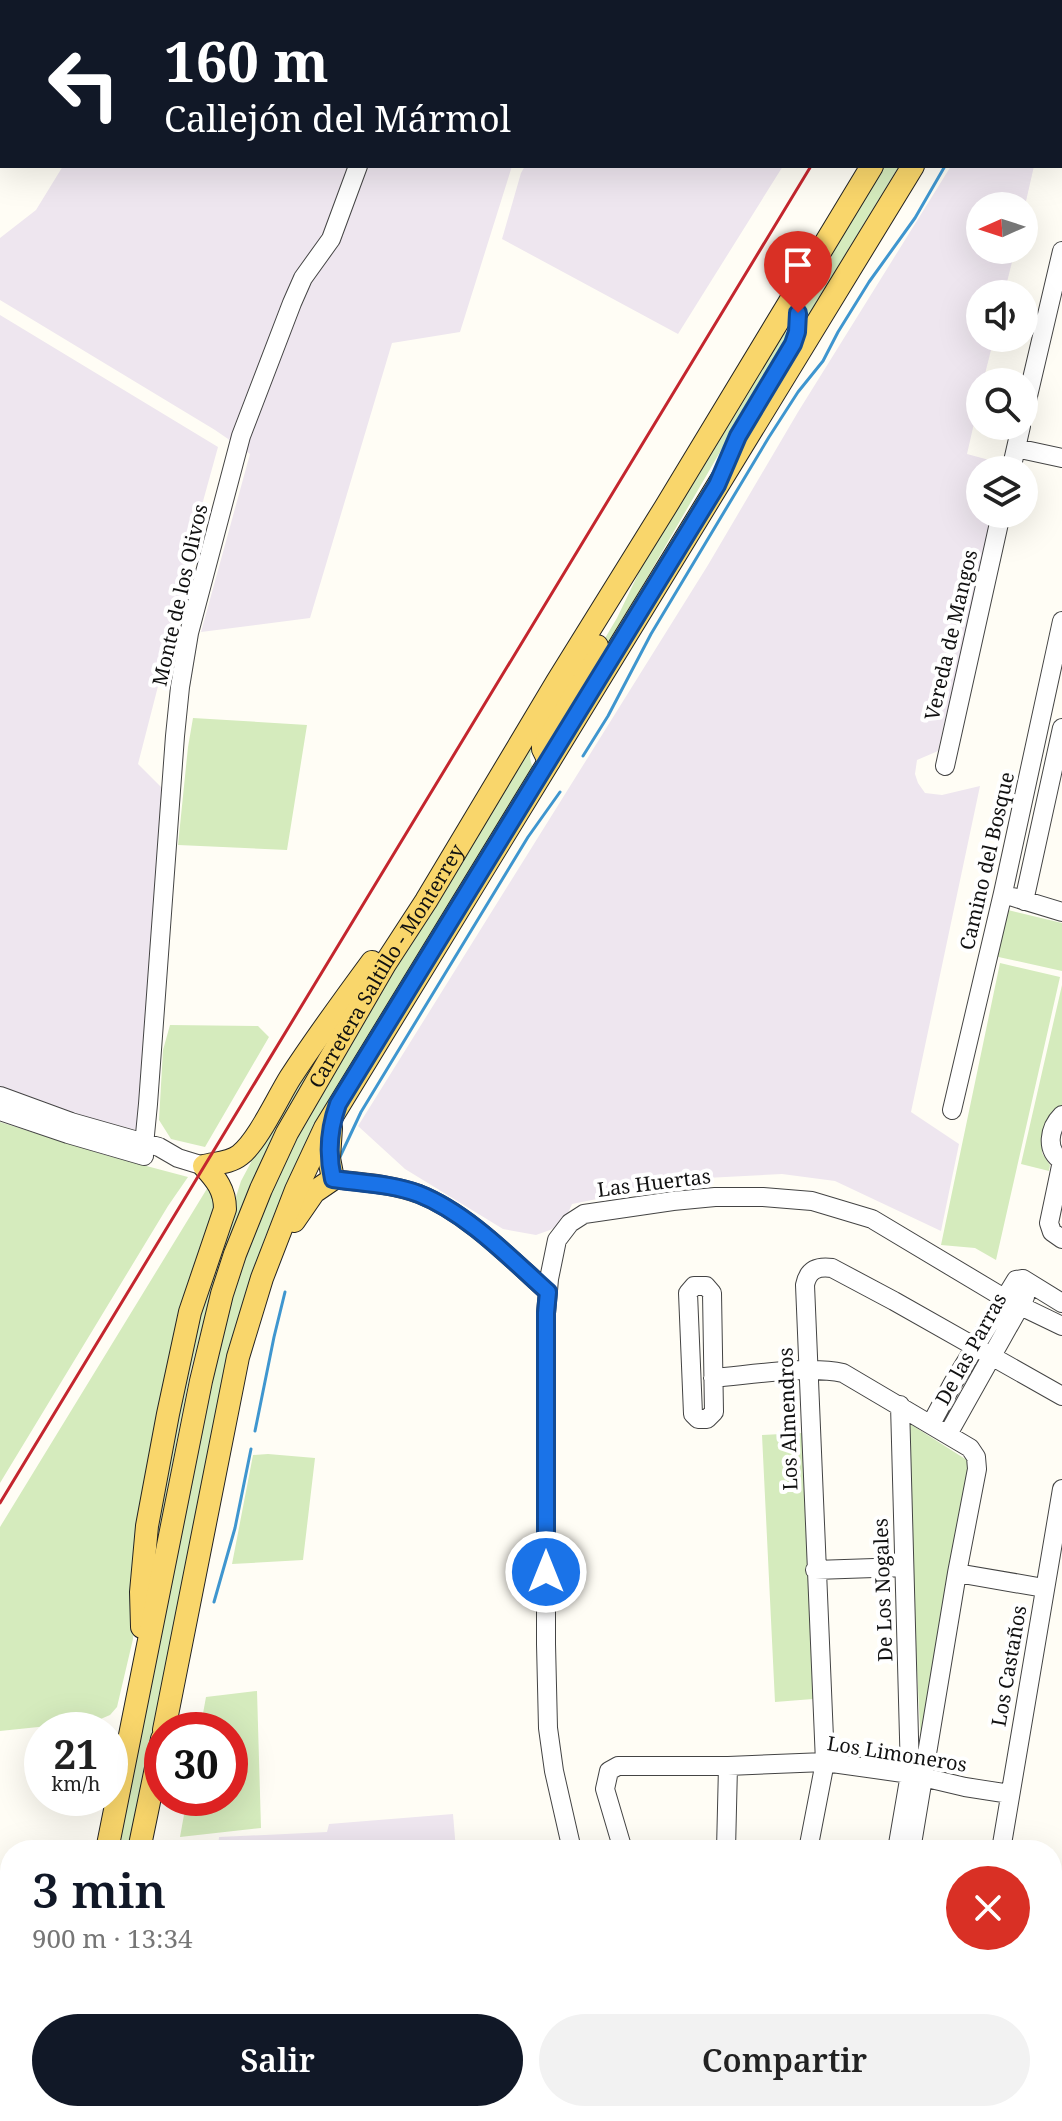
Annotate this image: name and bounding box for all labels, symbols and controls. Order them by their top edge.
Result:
text: 160 m [164,22,329,98]
icon: left [32,32,136,136]
text: Callejón del Mármol [164,94,511,143]
north arrow [966,192,1038,264]
map controls [966,192,1038,528]
pin [764,231,832,313]
icon: arrive [776,243,820,287]
button: sound [966,280,1038,352]
button: search [966,368,1038,440]
button: layers [966,456,1038,528]
street label: Monte de los Olivos [145,501,214,688]
street label: Vereda de Mangos [918,547,983,723]
street label: Camino del Bosque [953,769,1020,953]
street label: Carretera Saltillo - Monterrey [302,838,470,1093]
street label: Las Huertas [596,1162,712,1203]
street label: De las Parras [929,1288,1012,1410]
street label: Los Almendros [772,1347,803,1491]
street label: De Los Nogales [867,1518,898,1662]
position arrow [504,1530,588,1614]
street label: Los Castaños [985,1603,1032,1729]
speed limit sign: 30 [144,1712,248,1816]
text: 21 [53,1726,99,1781]
street label: Los Limoneros [825,1729,969,1778]
text: km/h [51,1770,101,1797]
text: 3 min [32,1857,166,1922]
button: close [946,1866,1030,1950]
text: 900 m · 13:34 [32,1920,193,1956]
button: Salir [32,2014,523,2106]
button: Compartir [539,2014,1030,2106]

